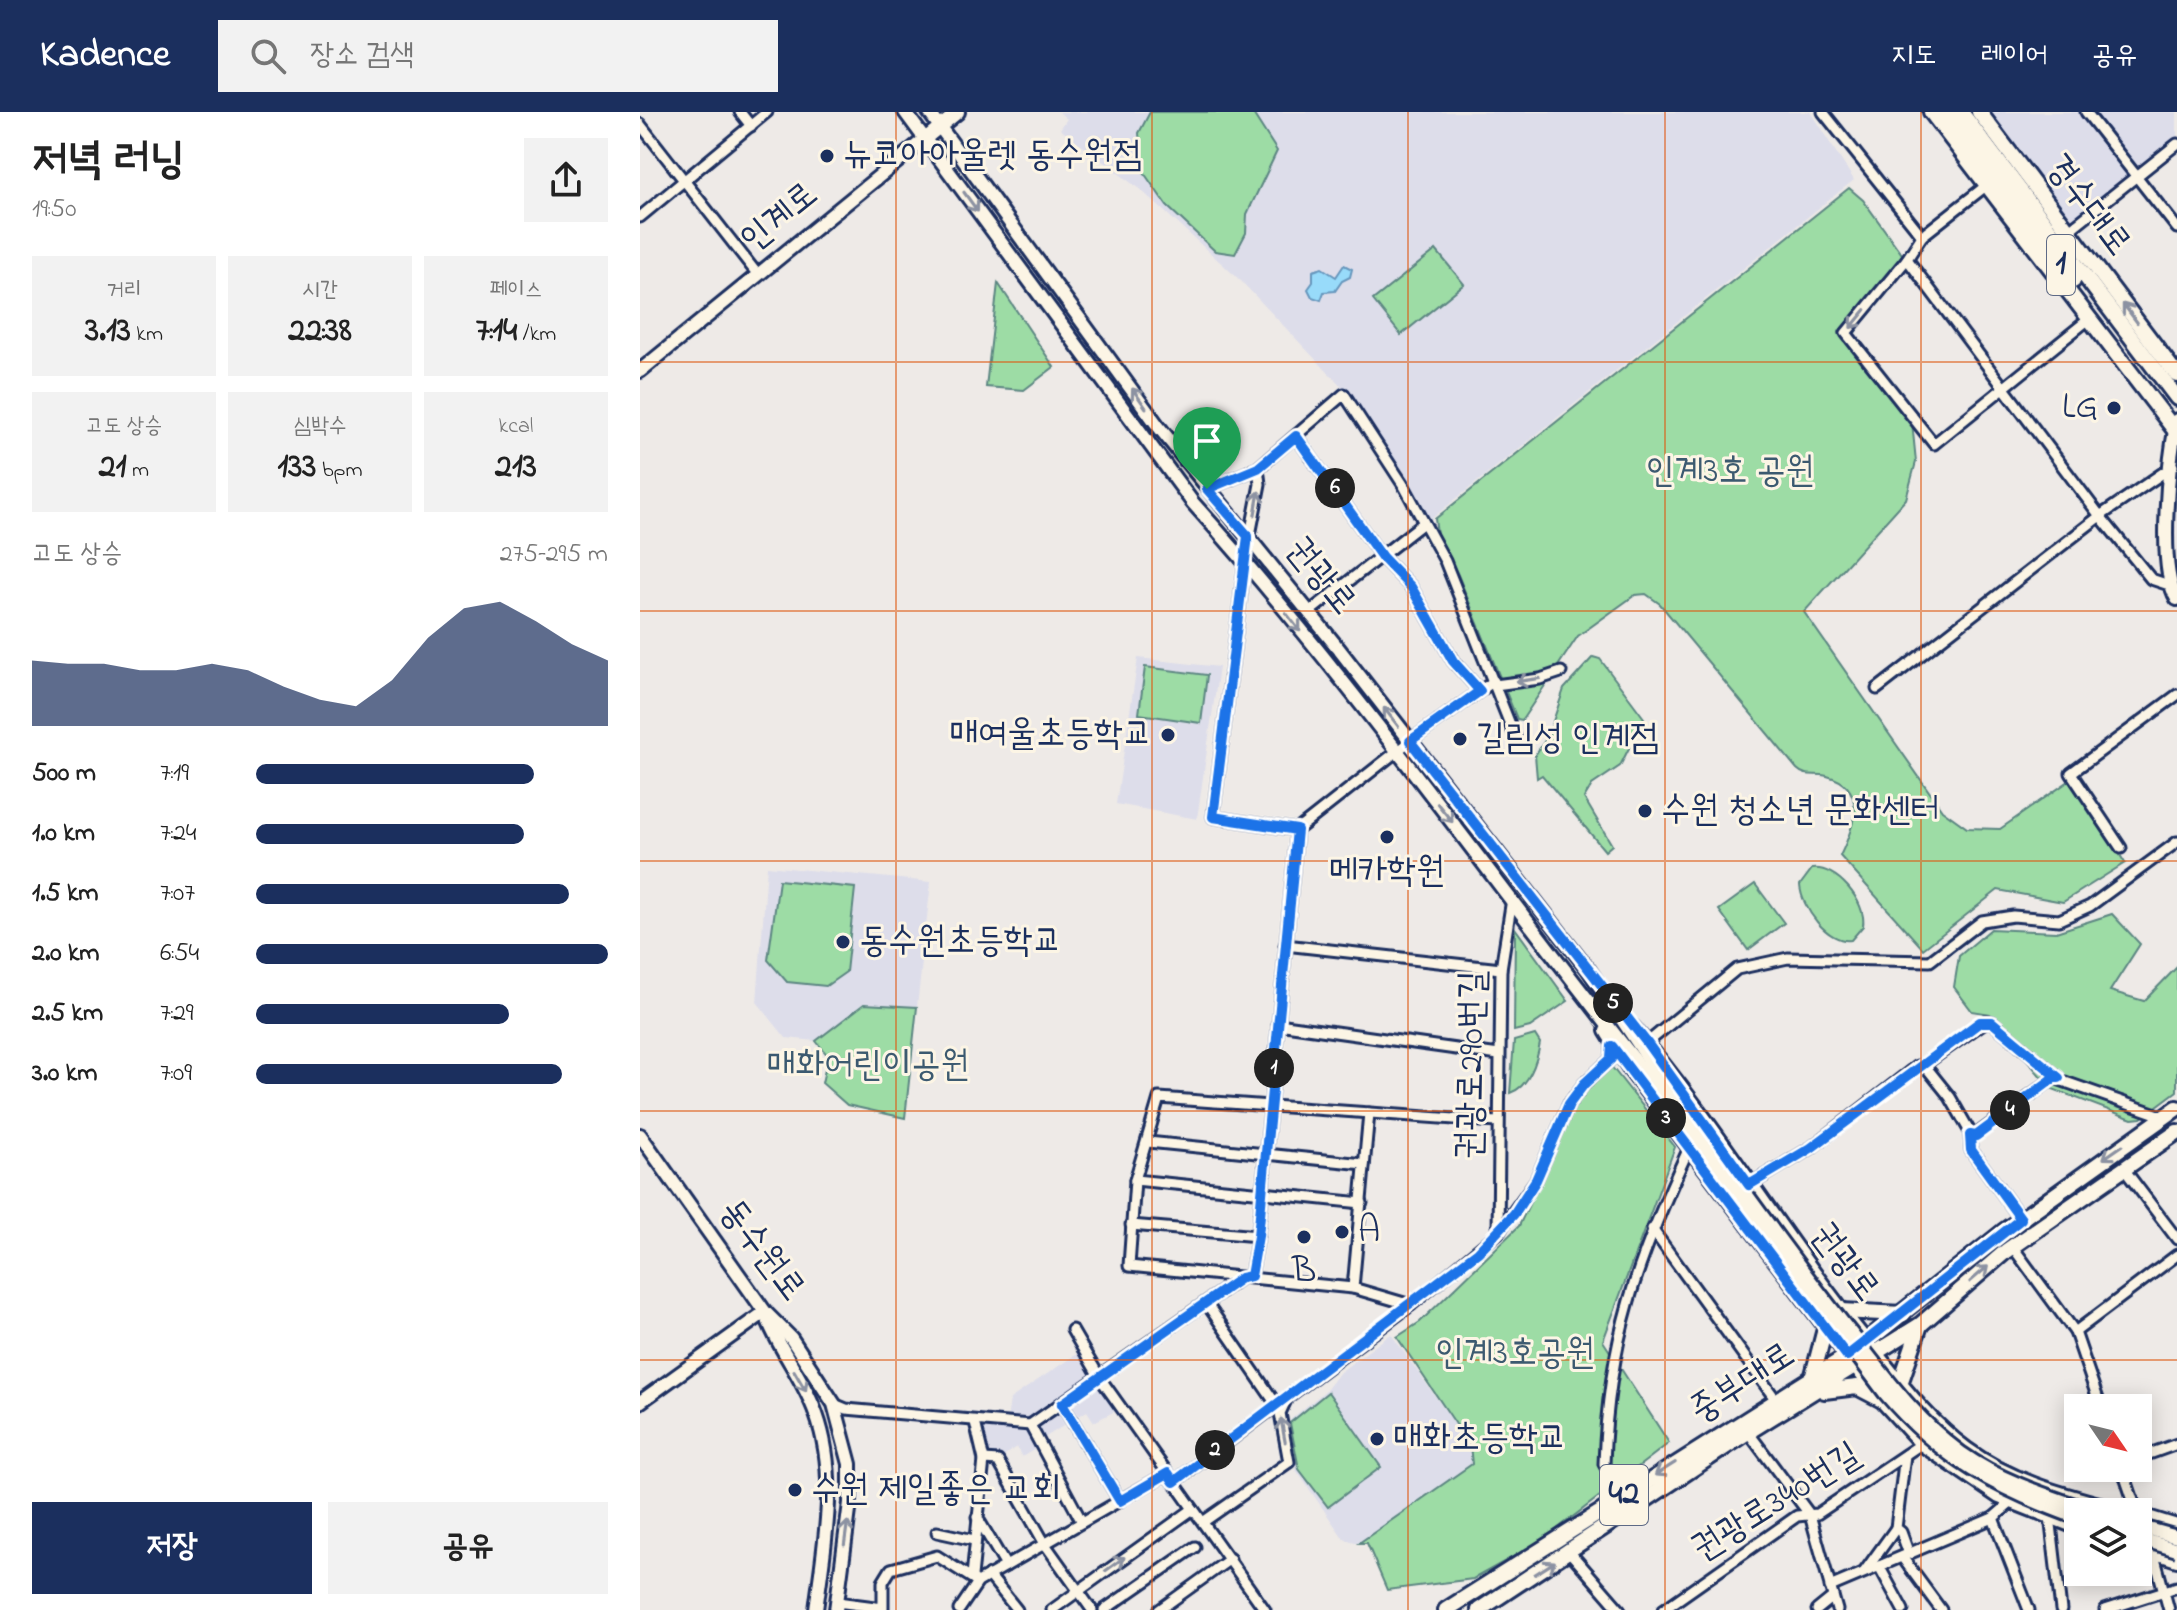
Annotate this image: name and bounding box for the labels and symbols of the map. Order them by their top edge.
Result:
place label: 뉴코아아울렛 동수원점 [843,130,1142,183]
street label: 경수대로 [2031,144,2143,268]
marker: 뉴코아아울렛 동수원점 [818,147,836,165]
street label: 인계로 [730,170,830,266]
one-way arrow [962,190,979,212]
road number: 1 [2047,235,2075,295]
one-way arrow [2121,303,2138,324]
one-way arrow [1849,308,1867,329]
place label: LG [2062,382,2098,435]
one-way arrow [1131,387,1147,409]
marker: LG [2105,399,2123,417]
pin [1173,407,1241,489]
park label: 인계3호 공원 [1646,446,1814,499]
pin: 6 [1315,468,1355,508]
one-way arrow [1250,490,1265,516]
street label: 권광로 [1272,527,1368,627]
one-way arrow [1285,611,1302,632]
one-way arrow [1515,673,1542,688]
one-way arrow [1383,707,1400,728]
place label: 매여울초등학교 [949,709,1152,762]
place label: 길림성 인계점 [1476,713,1659,766]
marker: 매여울초등학교 [1159,726,1177,744]
marker: 길림성 인계점 [1451,730,1469,748]
place label: 수원 청소년 문화센터 [1661,785,1940,838]
one-way arrow [1436,802,1453,823]
marker: 수원 청소년 문화센터 [1636,802,1654,820]
marker: 메카학원 [1378,828,1396,846]
place label: 메카학원 [1329,846,1445,899]
place label: 동수원초등학교 [859,916,1062,969]
marker: 동수원초등학교 [834,933,852,951]
street label: 권광로290번길 [1445,970,1501,1160]
pin: 5 [1593,983,1633,1023]
park label: 매화어린이공원 [767,1040,969,1093]
pin: 1 [1254,1048,1294,1088]
pin: 4 [1990,1090,2030,1130]
pin: 3 [1646,1098,1686,1138]
one-way arrow [2102,1144,2124,1160]
street label: 동수원로 [705,1189,817,1313]
place label: A [1358,1206,1380,1259]
street label: 권광로 [1797,1212,1891,1314]
marker: A [1333,1223,1351,1241]
marker: B [1295,1228,1313,1246]
place label: B [1291,1246,1316,1299]
one-way arrow [1969,1265,1989,1283]
park label: 인계3호공원 [1435,1328,1595,1381]
street label: 중부대로 [1680,1330,1806,1438]
one-way arrow [792,1369,808,1392]
north arrow [2064,1394,2152,1482]
place label: 매화초등학교 [1393,1413,1567,1466]
one-way arrow [1275,1418,1290,1444]
pin: 2 [1195,1430,1235,1470]
marker: 매화초등학교 [1368,1430,1386,1448]
street label: 권광로340번길 [1682,1430,1872,1576]
one-way arrow [1655,1460,1677,1477]
place label: 수원 제일좋은 교회 [811,1464,1061,1517]
road number: 42 [1600,1465,1648,1525]
marker: 수원 제일좋은 교회 [786,1481,804,1499]
one-way arrow [839,1521,854,1546]
one-way arrow [1104,1556,1126,1572]
one-way arrow [1533,1560,1556,1576]

